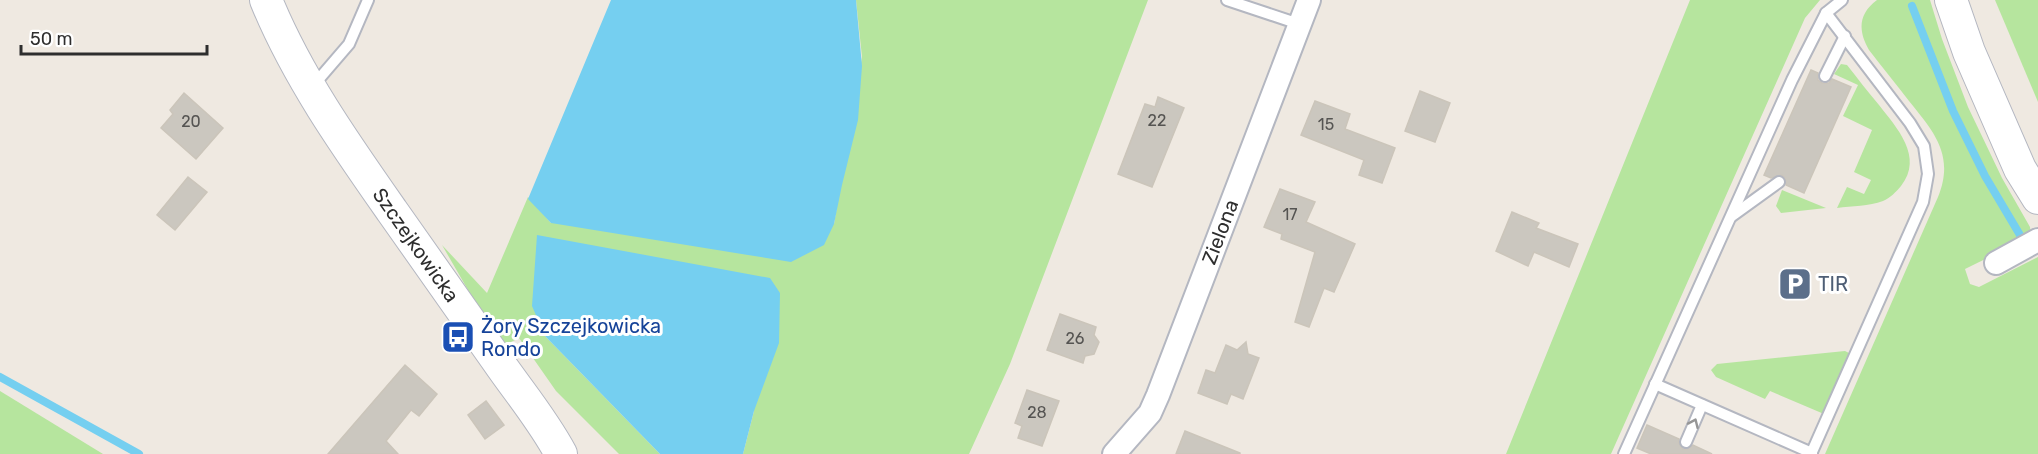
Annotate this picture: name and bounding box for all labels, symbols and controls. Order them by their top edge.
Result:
scale bar [21,18,207,56]
text: 50 m [30,28,73,50]
house number: 22 [1148,111,1166,130]
house number: 20 [181,112,201,131]
house number: 15 [1318,115,1334,134]
street label: Szczejkowicka [368,183,464,307]
street label: Zielona [1197,196,1243,268]
house number: 17 [1282,205,1298,224]
parking icon: TIR [1777,266,1813,302]
place label: TIR [1818,272,1848,296]
place label: Żory Szczejkowicka Rondo [481,314,661,361]
bus stop icon: Żory Szczejkowicka Rondo [440,319,476,355]
house number: 26 [1065,329,1085,348]
house number: 28 [1027,403,1047,422]
one-way arrow [1687,419,1699,430]

